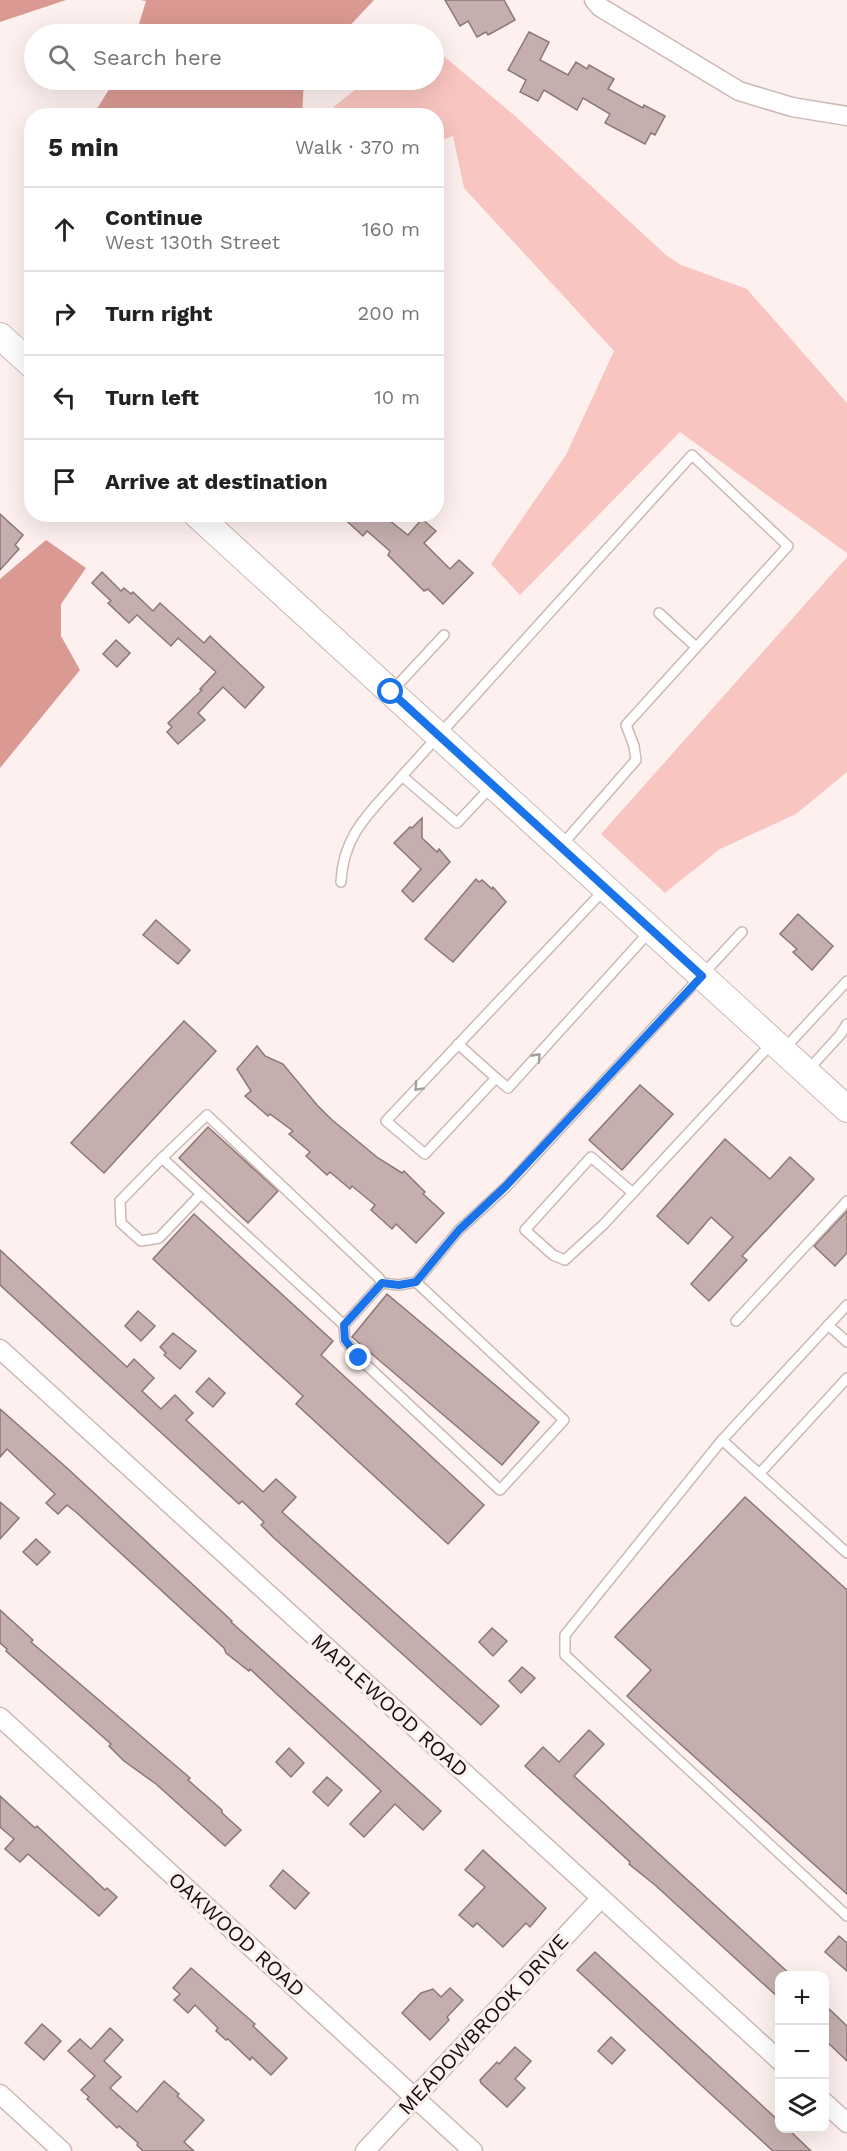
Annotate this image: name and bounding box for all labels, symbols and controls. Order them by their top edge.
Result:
search box [24,24,444,90]
icon: search [45,41,78,74]
text: Search here [93,45,222,70]
text: 5 min [48,132,119,162]
text: Walk · 370 m [295,135,420,159]
text: Continue [105,205,203,230]
icon: ahead [48,213,81,246]
text: 160 m [362,217,420,241]
text: West 130th Street [105,230,280,254]
icon: right [48,297,81,330]
text: Turn right [105,301,212,326]
text: 200 m [358,301,420,325]
icon: left [48,381,81,414]
text: Turn left [105,385,199,410]
text: 10 m [374,385,420,409]
icon: arrive [48,465,81,498]
text: Arrive at destination [105,469,328,494]
route start [377,678,403,704]
one-way arrow [530,1053,541,1063]
one-way arrow [414,1080,425,1090]
route end [345,1344,371,1370]
street label: MAPLEWOOD ROAD [306,1628,474,1782]
street label: OAKWOOD ROAD [164,1866,310,2002]
street label: MEADOWBROOK DRIVE [393,1928,573,2120]
map controls [775,1971,829,2133]
button: + [775,1971,829,2025]
button: − [775,2025,829,2079]
button: layers [775,2079,829,2133]

